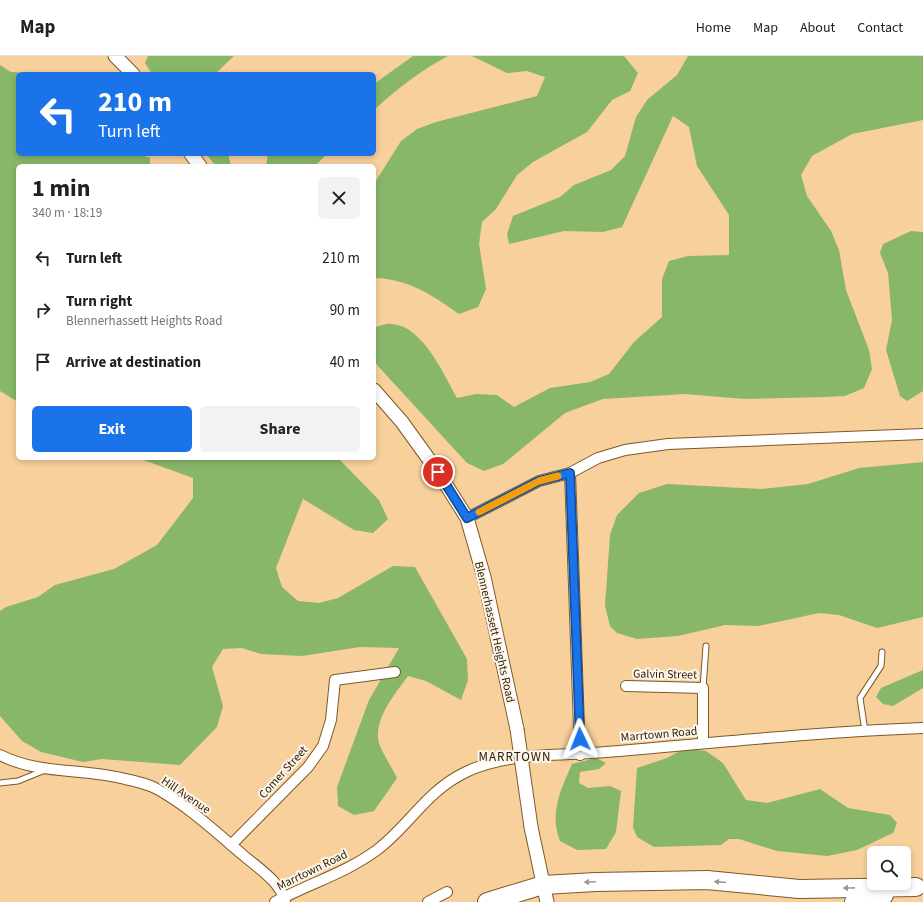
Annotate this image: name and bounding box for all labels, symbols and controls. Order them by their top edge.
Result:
text: Map [20,14,55,41]
text: Home [696,18,731,38]
text: Map [753,18,778,38]
text: About [800,18,835,38]
text: Contact [857,18,903,38]
text: 210 m [98,82,172,122]
icon: left [32,88,84,140]
text: Turn left [98,119,160,144]
text: 1 min [32,171,90,206]
button: close [318,177,360,219]
text: 340 m · 18:19 [32,204,102,222]
icon: left [32,247,54,269]
text: Turn left [66,248,122,269]
text: 210 m [322,248,360,269]
text: Turn right [66,291,132,312]
icon: right [32,299,54,321]
text: 90 m [330,300,360,321]
text: Blennerhassett Heights Road [66,312,223,330]
icon: arrive [32,351,54,373]
text: Arrive at destination [66,352,201,373]
text: 40 m [330,352,360,373]
button: Exit [32,406,192,452]
button: Share [200,406,360,452]
pin [421,455,455,489]
icon: arrive [427,461,449,483]
street label: Blennerhassett Heights Road [470,560,519,704]
street label: Galvin Street [633,665,697,684]
position arrow [559,718,601,760]
street label: Marrtown Road [620,723,698,746]
street label: Comer Street [255,742,312,803]
district label: MARRTOWN [479,748,551,766]
street label: Hill Avenue [158,773,214,818]
street label: Marrtown Road [274,846,350,895]
map controls [867,846,911,890]
button: search [867,846,911,890]
one-way arrow [714,878,726,885]
one-way arrow [584,879,596,886]
one-way arrow [842,885,855,891]

